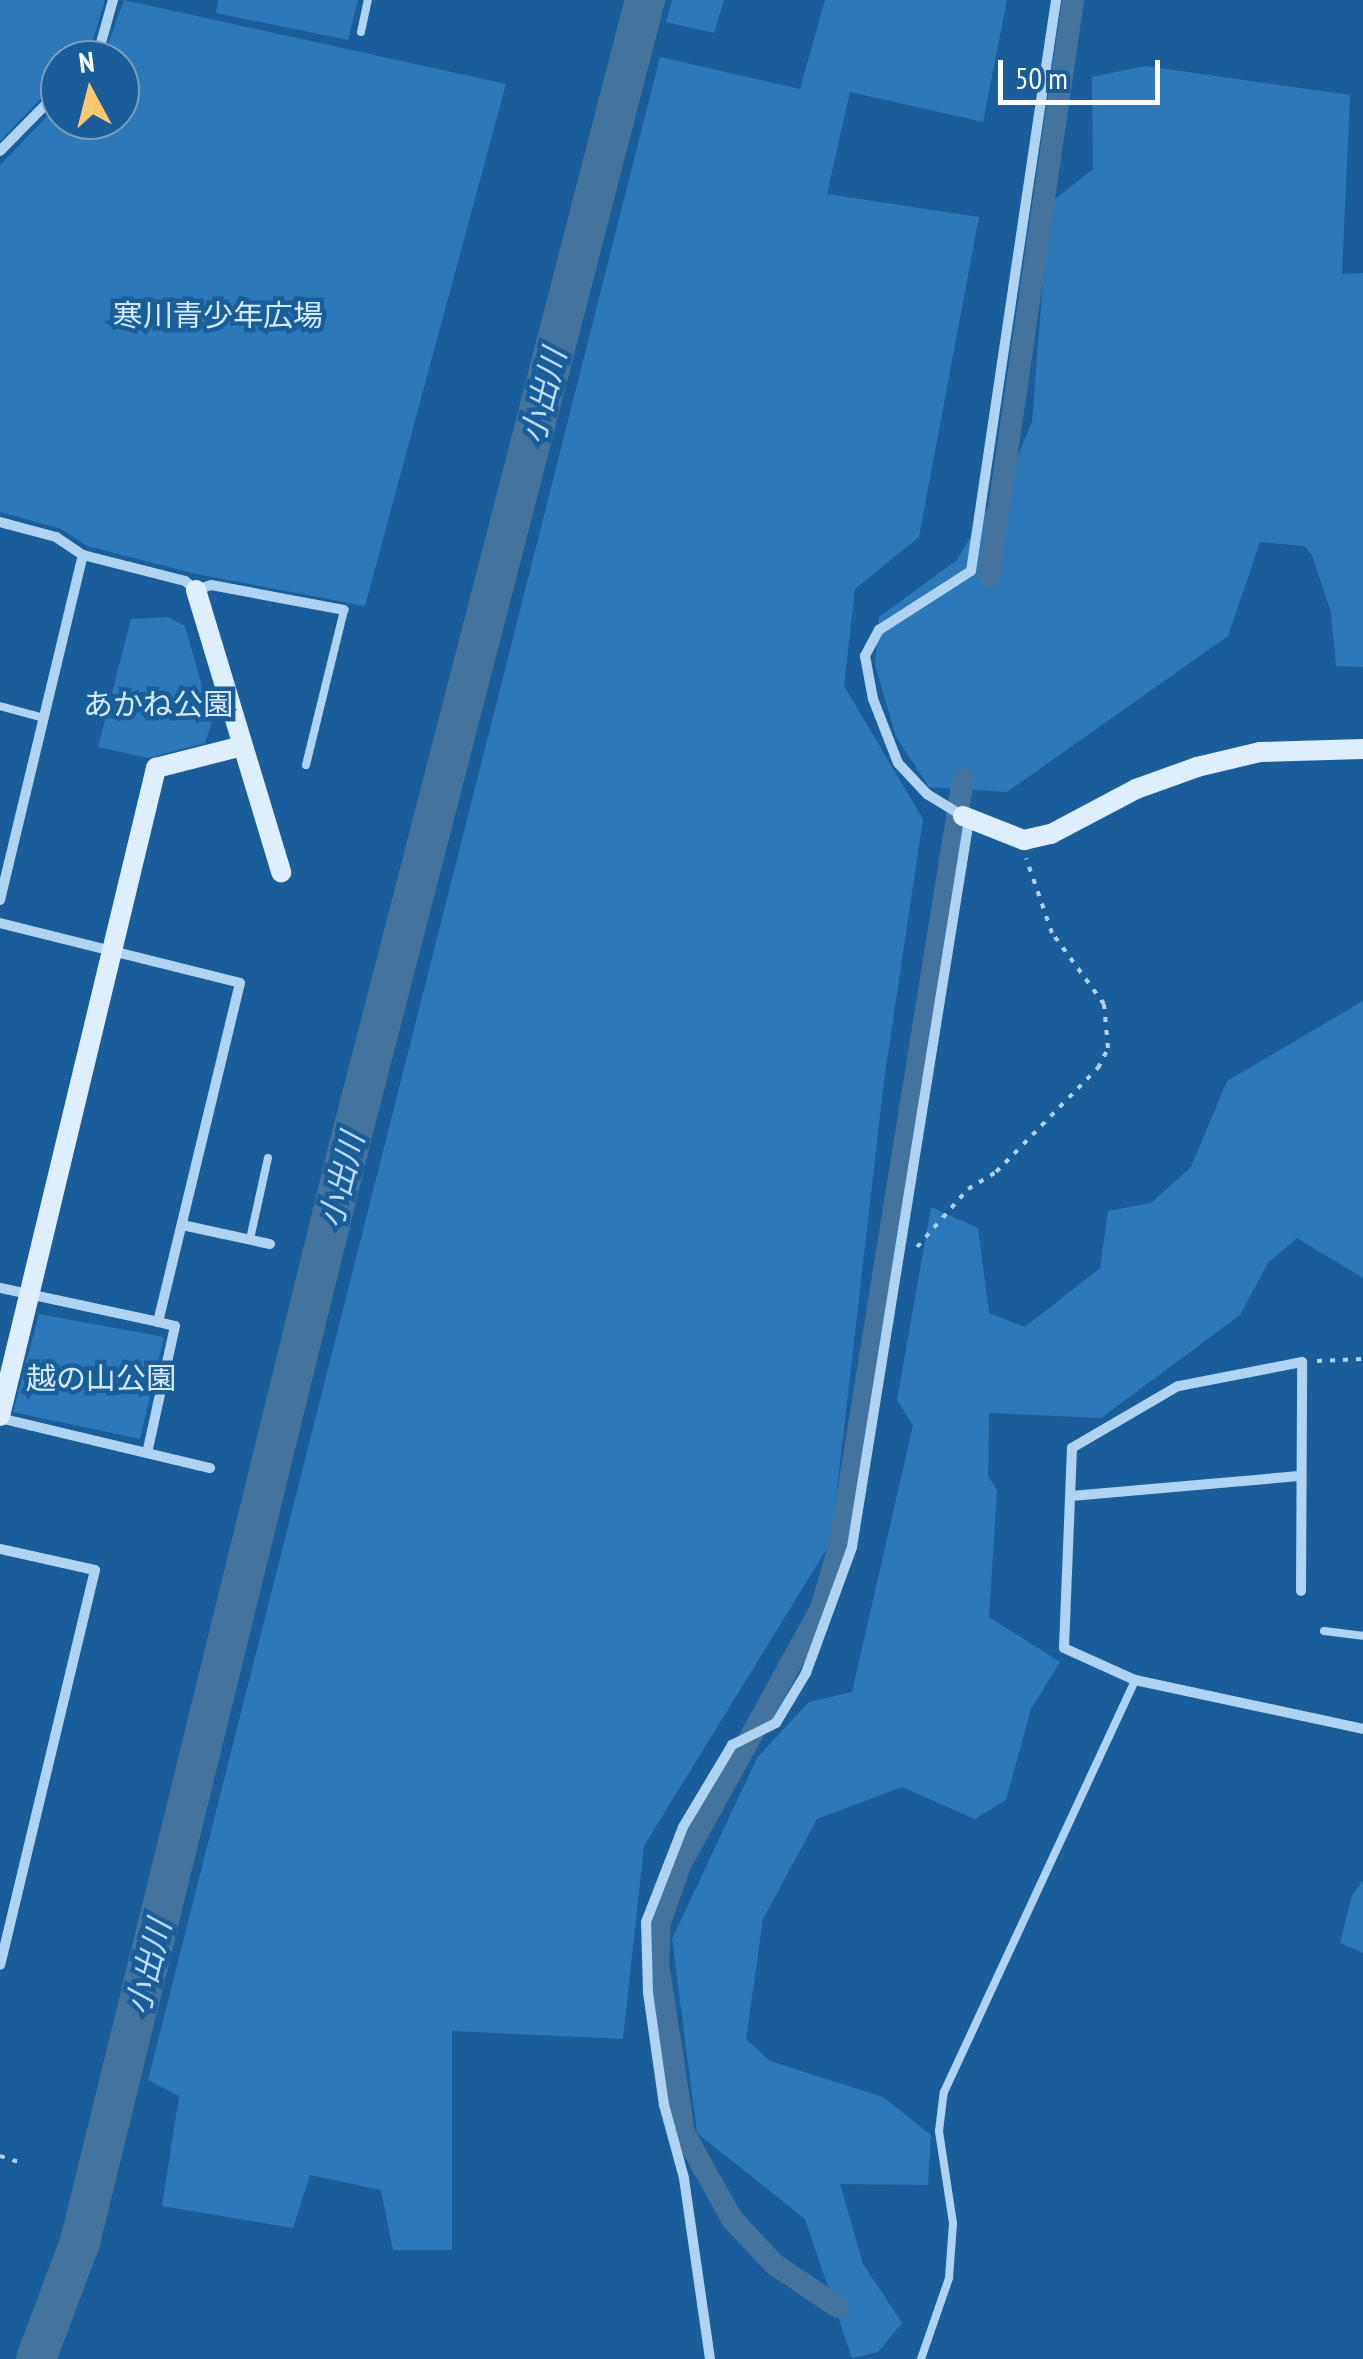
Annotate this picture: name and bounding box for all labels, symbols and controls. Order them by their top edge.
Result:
north arrow [40,40,140,140]
scale bar [1003,40,1166,102]
text: N [77,42,96,81]
text: 50 m [1015,58,1068,97]
park label: 寒川青少年広場 [113,297,323,333]
water label: 小出川 [513,345,573,447]
park label: あかね公園 [83,686,233,722]
water label: 小出川 [311,1129,371,1231]
park label: 越の山公園 [26,1360,176,1396]
water label: 小出川 [118,1916,178,2018]

